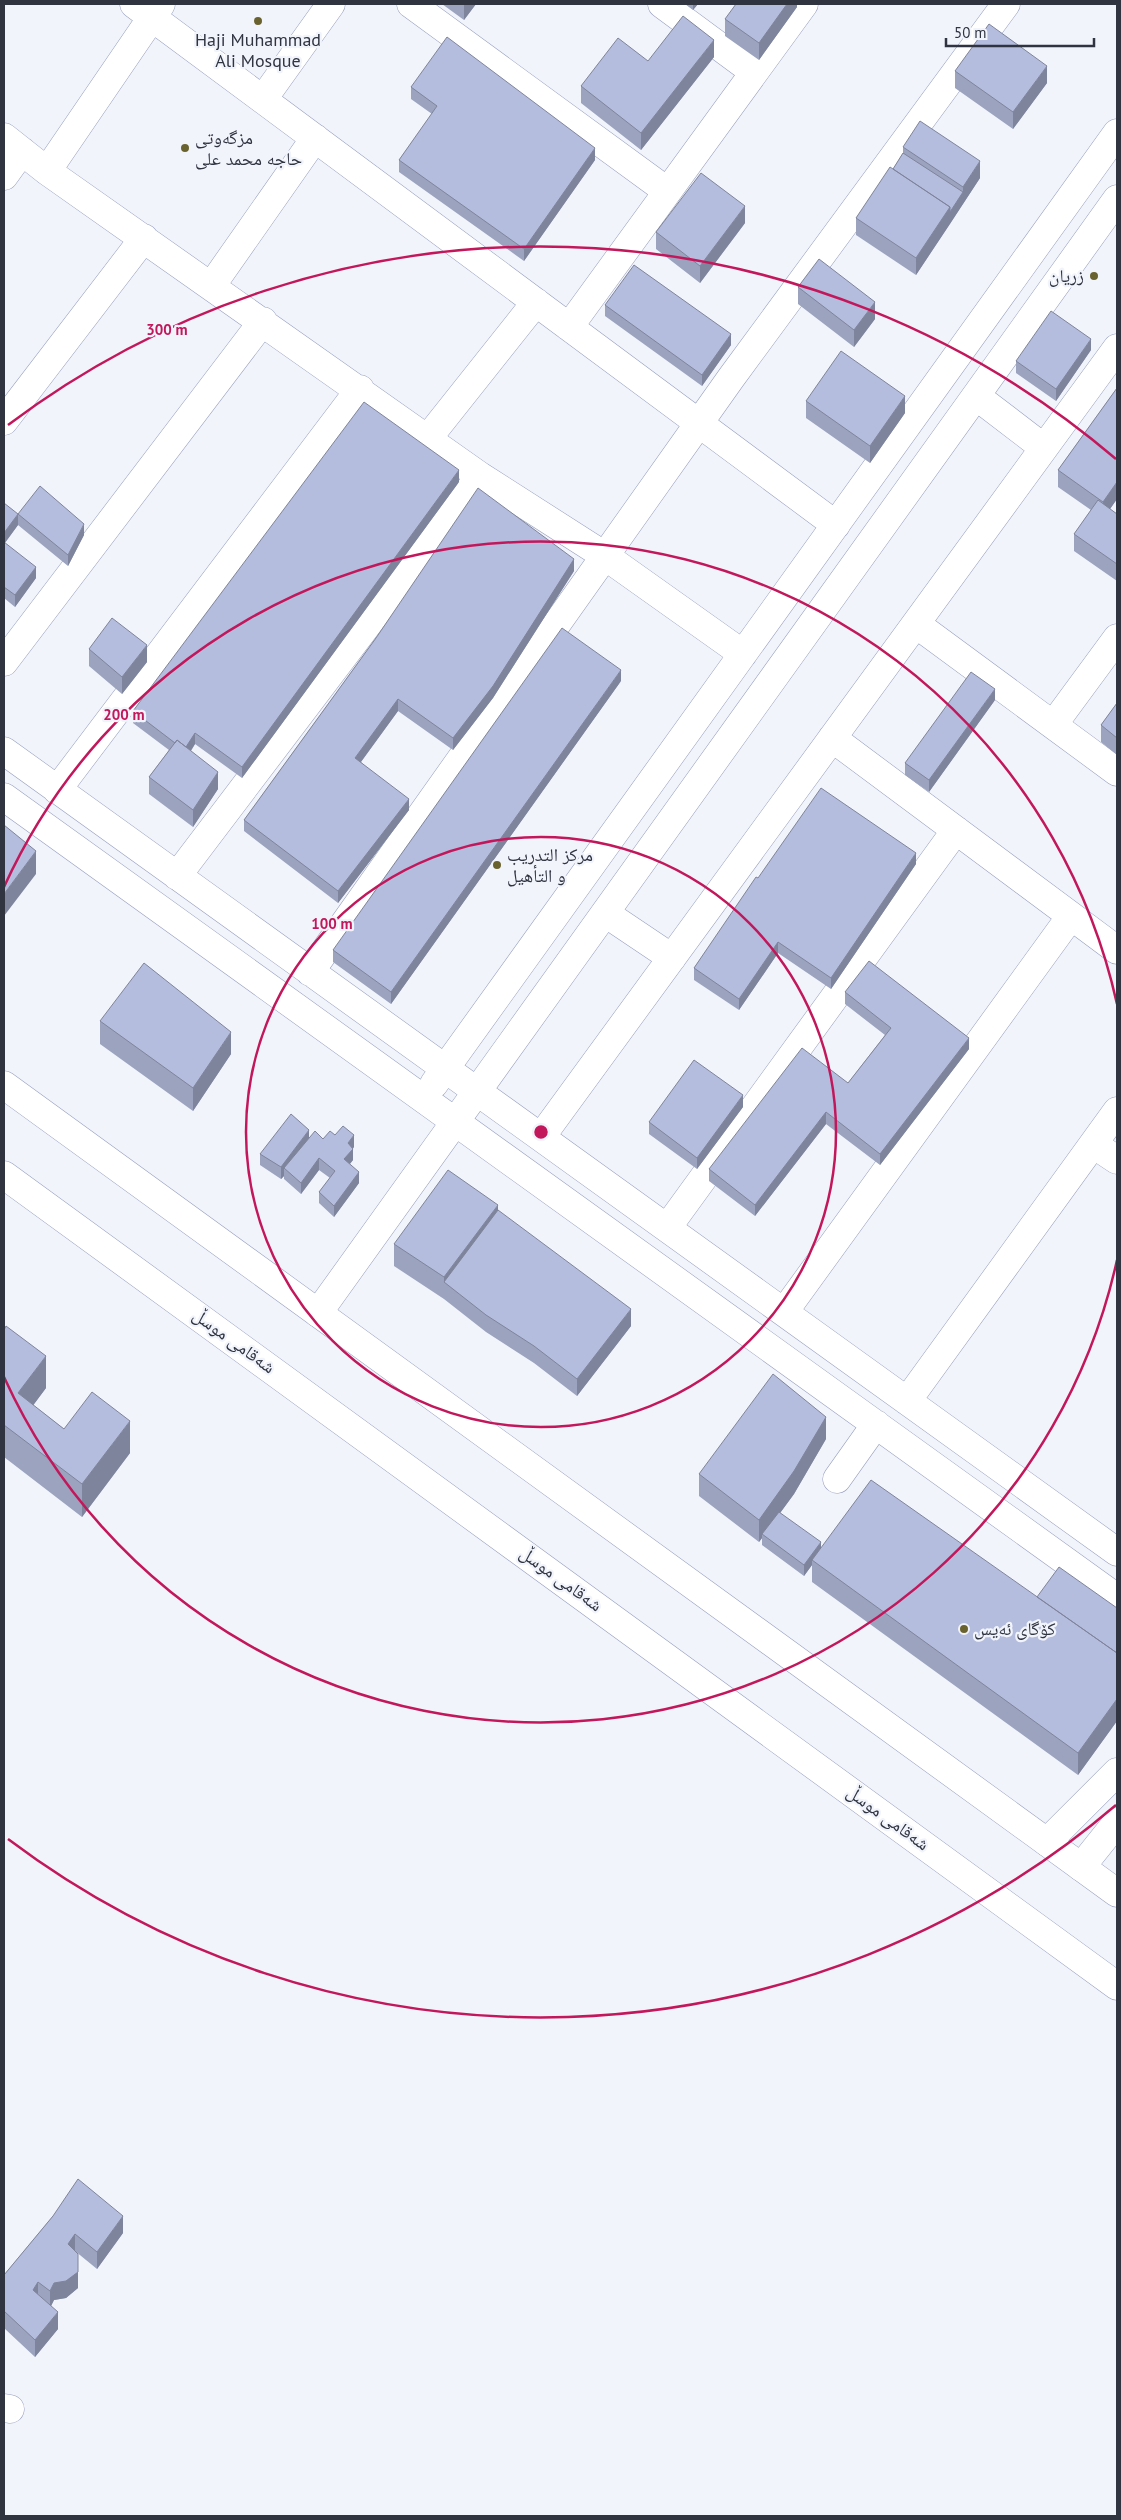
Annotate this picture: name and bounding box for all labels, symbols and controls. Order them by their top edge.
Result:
marker: Haji Muhammad Ali Mosque [252,15,264,27]
scale bar [946,15,1094,47]
text: 50 m [954,23,987,42]
place label: Haji Muhammad Ali Mosque [195,28,321,72]
place label: مزگه‌وتی حاجه‌ محمد علی [195,126,302,170]
marker: مزگه‌وتی حاجه‌ محمد علی [179,142,191,154]
place label: زریان [1049,264,1084,287]
marker: زریان [1088,270,1100,282]
text: 300 m [146,320,188,339]
text: 200 m [103,705,145,724]
place label: مركز التدريب و التأهيل [507,843,593,887]
marker: مركز التدريب و التأهيل [491,859,503,871]
text: 100 m [311,914,353,933]
centre of rings [532,1123,550,1141]
street label: شەقامی موسڵ [188,1303,280,1378]
street label: شەقامی موسڵ [515,1541,607,1616]
place label: کۆگای ئەیس [974,1617,1056,1640]
marker: کۆگای ئەیس [958,1623,970,1635]
street label: شەقامی موسڵ [842,1780,934,1855]

